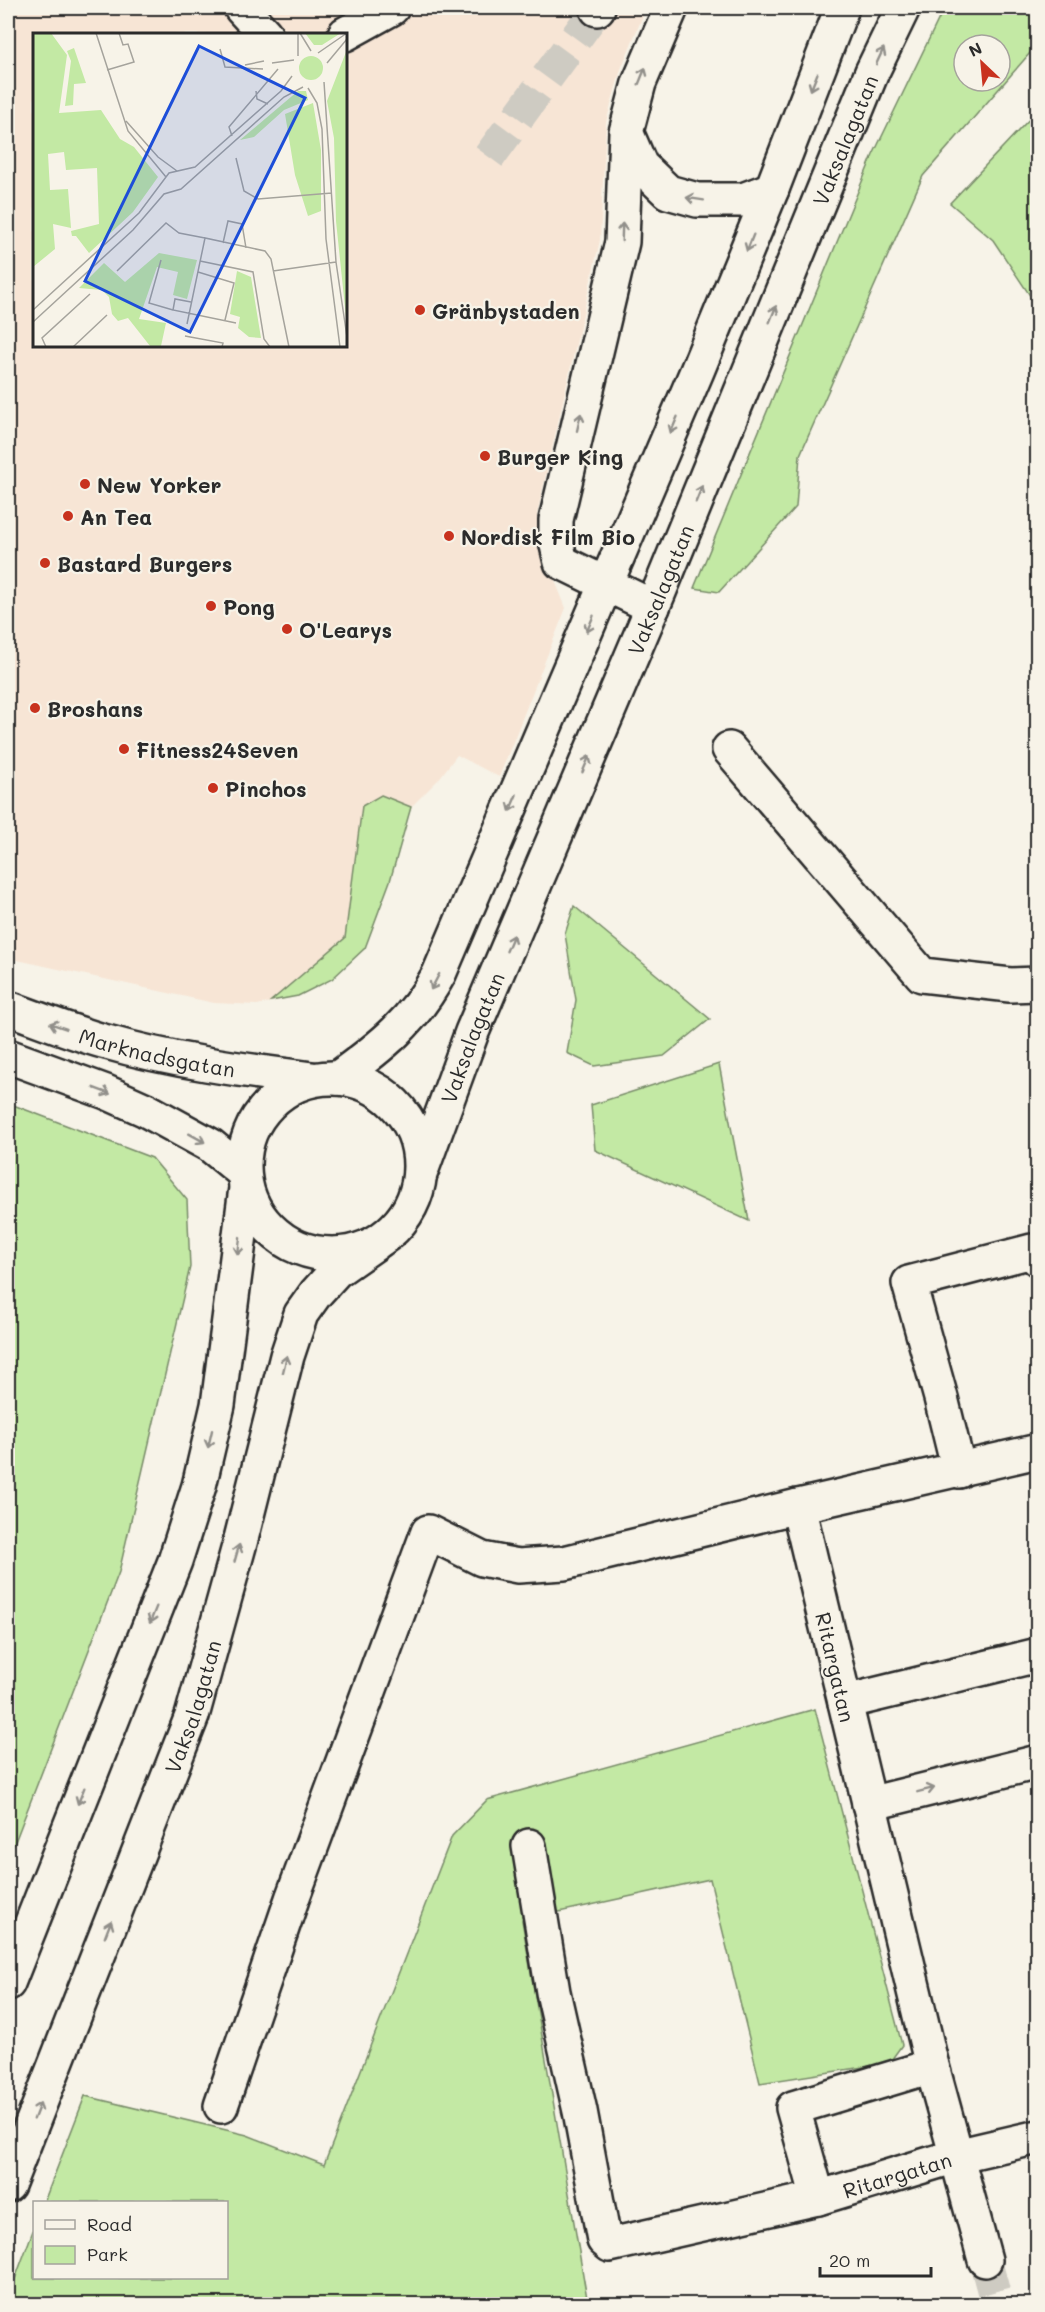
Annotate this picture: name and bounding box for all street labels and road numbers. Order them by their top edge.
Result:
street label: Vaksalagatan [805,70,883,209]
street label: Vaksalagatan [620,520,699,659]
street label: Vaksalagatan [434,968,510,1107]
street label: Marknadsgatan [76,1021,237,1082]
street label: Ritargatan [810,1609,862,1725]
street label: Vaksalagatan [157,1637,226,1777]
street label: Ritargatan [839,2145,954,2203]

